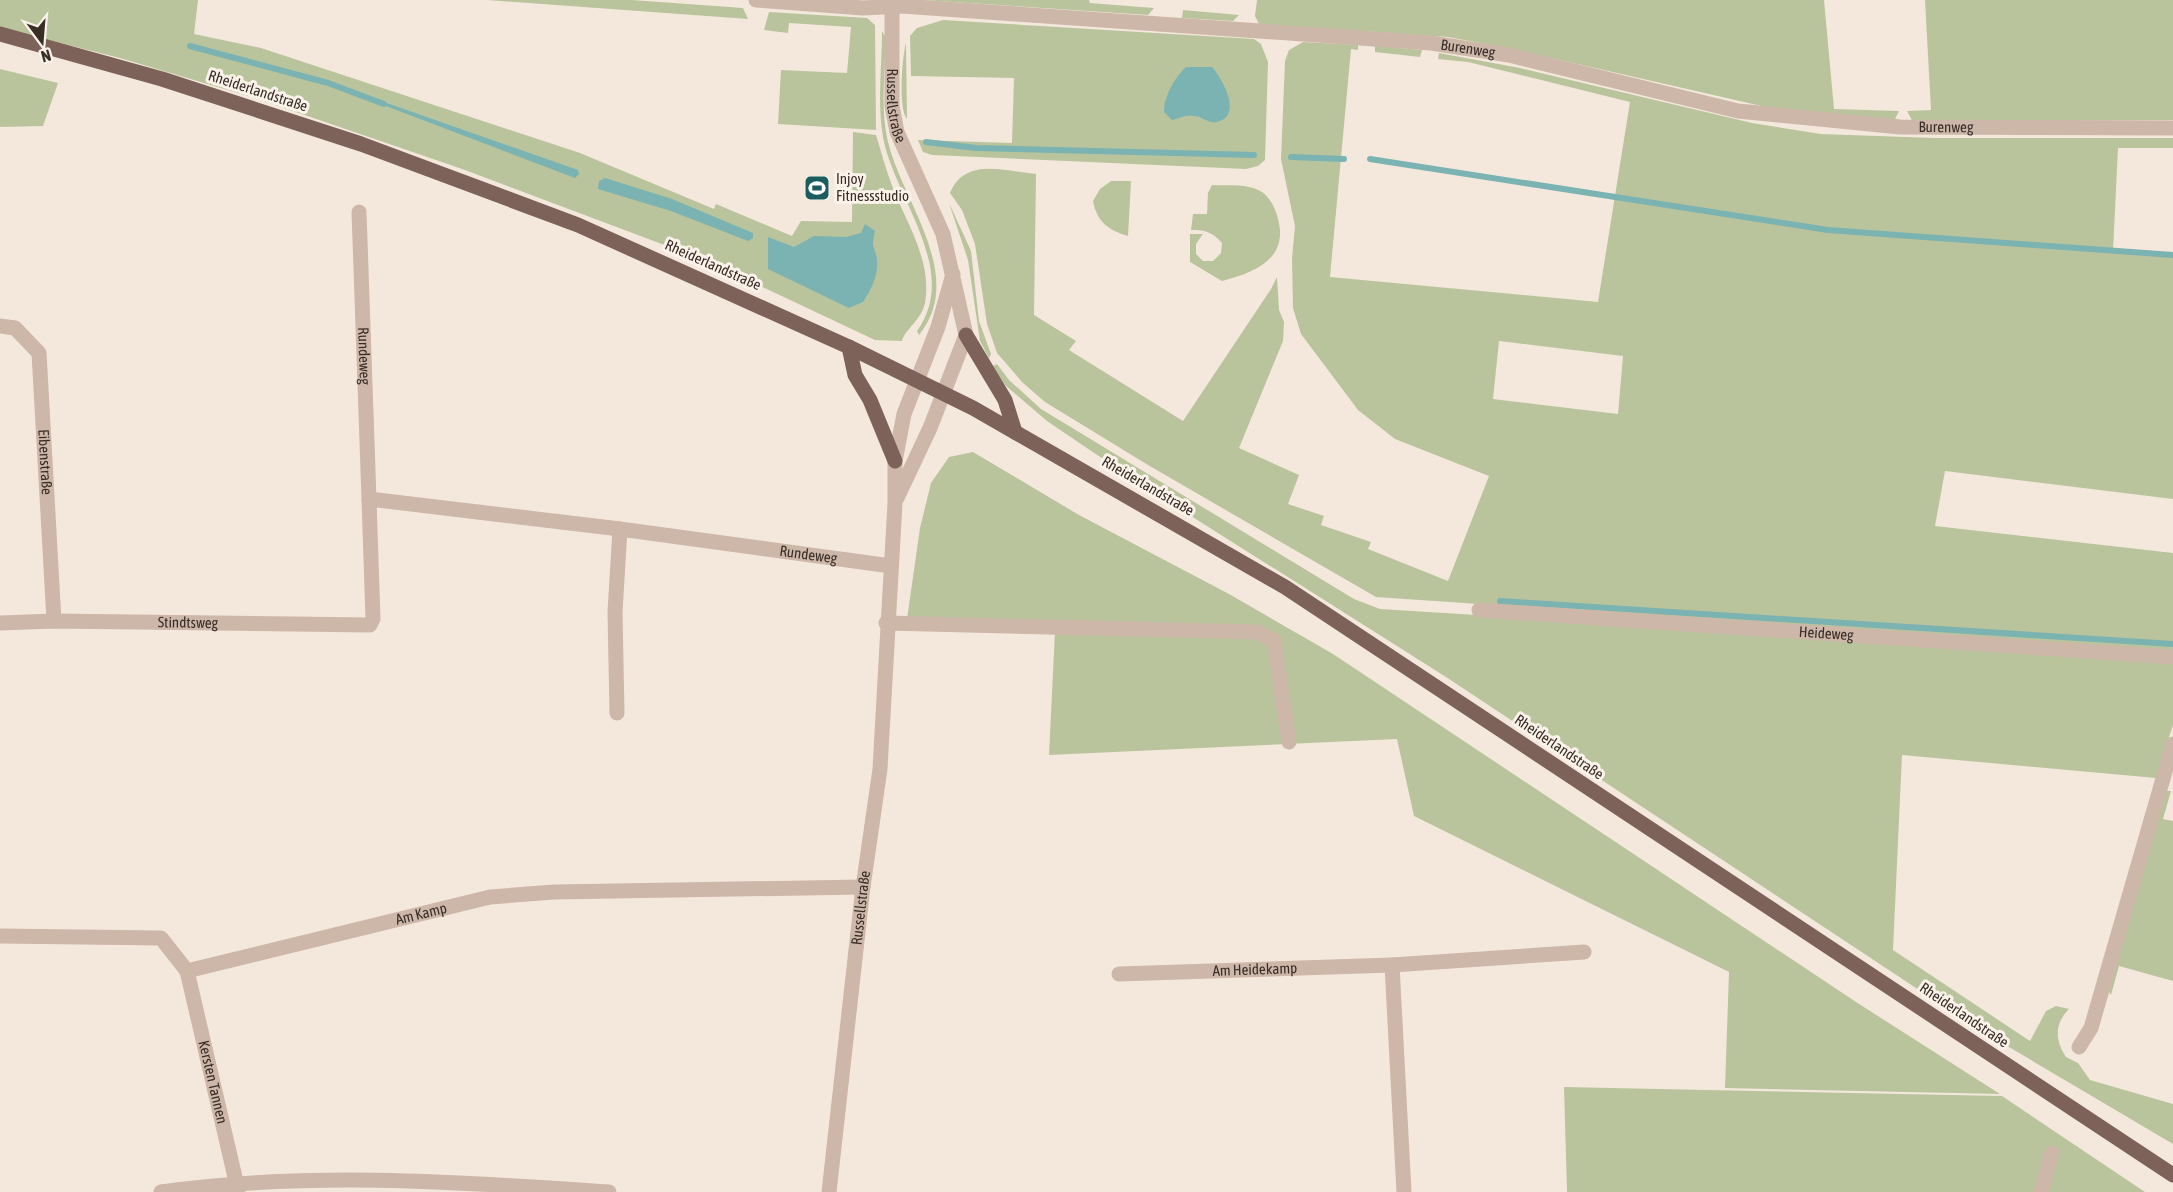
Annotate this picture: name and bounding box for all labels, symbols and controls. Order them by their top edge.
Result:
north arrow [12,12,72,72]
street label: Burenweg [1440,36,1497,61]
text: N [39,46,53,66]
street label: Rheiderlandstraße [206,66,310,115]
street label: Russellstraße [884,69,910,145]
street label: Burenweg [1918,118,1974,135]
place label: Injoy Fitnessstudio [836,170,909,204]
sports icon: Injoy Fitnessstudio [802,173,832,203]
street label: Rheiderlandstraße [663,236,764,293]
street label: Rundeweg [355,327,374,386]
street label: Eibenstraße [35,429,56,495]
street label: Rheiderlandstraße [1099,452,1197,519]
street label: Rundeweg [779,542,839,567]
street label: Stindtsweg [158,613,219,631]
street label: Heideweg [1798,623,1855,643]
street label: Rheiderlandstraße [1512,711,1607,783]
street label: Russellstraße [848,869,873,946]
street label: Am Kamp [394,899,448,928]
street label: Am Heidekamp [1212,959,1298,979]
street label: Rheiderlandstraße [1917,979,2012,1051]
street label: Kersten Tannen [195,1039,231,1125]

